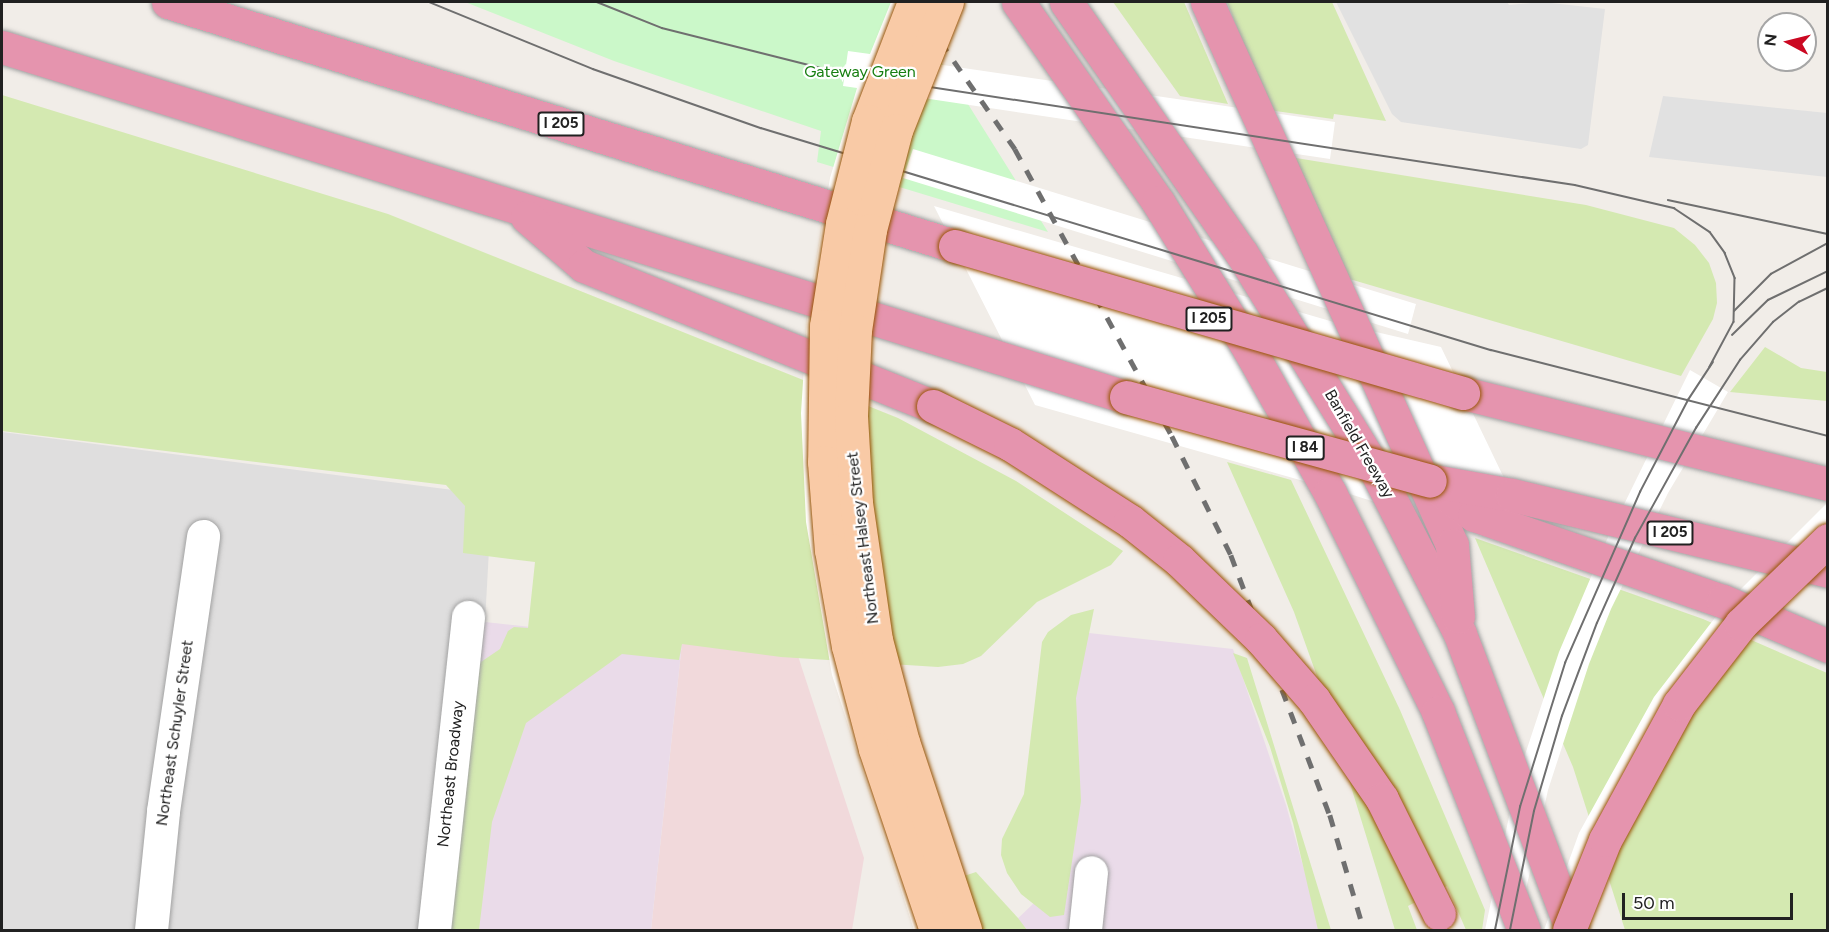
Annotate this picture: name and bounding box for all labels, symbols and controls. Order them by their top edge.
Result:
north arrow [1757,12,1817,72]
text: N [1760,33,1781,47]
park label: Gateway Green [804,62,916,82]
road number: I 205 [537,112,585,136]
road number: I 205 [1185,307,1233,331]
street label: Banfield Freeway [1320,386,1398,502]
road number: I 84 [1286,436,1324,460]
street label: Northeast Halsey Street [843,451,883,625]
road number: I 205 [1646,521,1694,545]
street label: Northeast Schuyler Street [152,639,198,827]
street label: Northeast Broadway [434,700,468,848]
scale bar [1625,881,1796,919]
text: 50 m [1633,892,1675,914]

